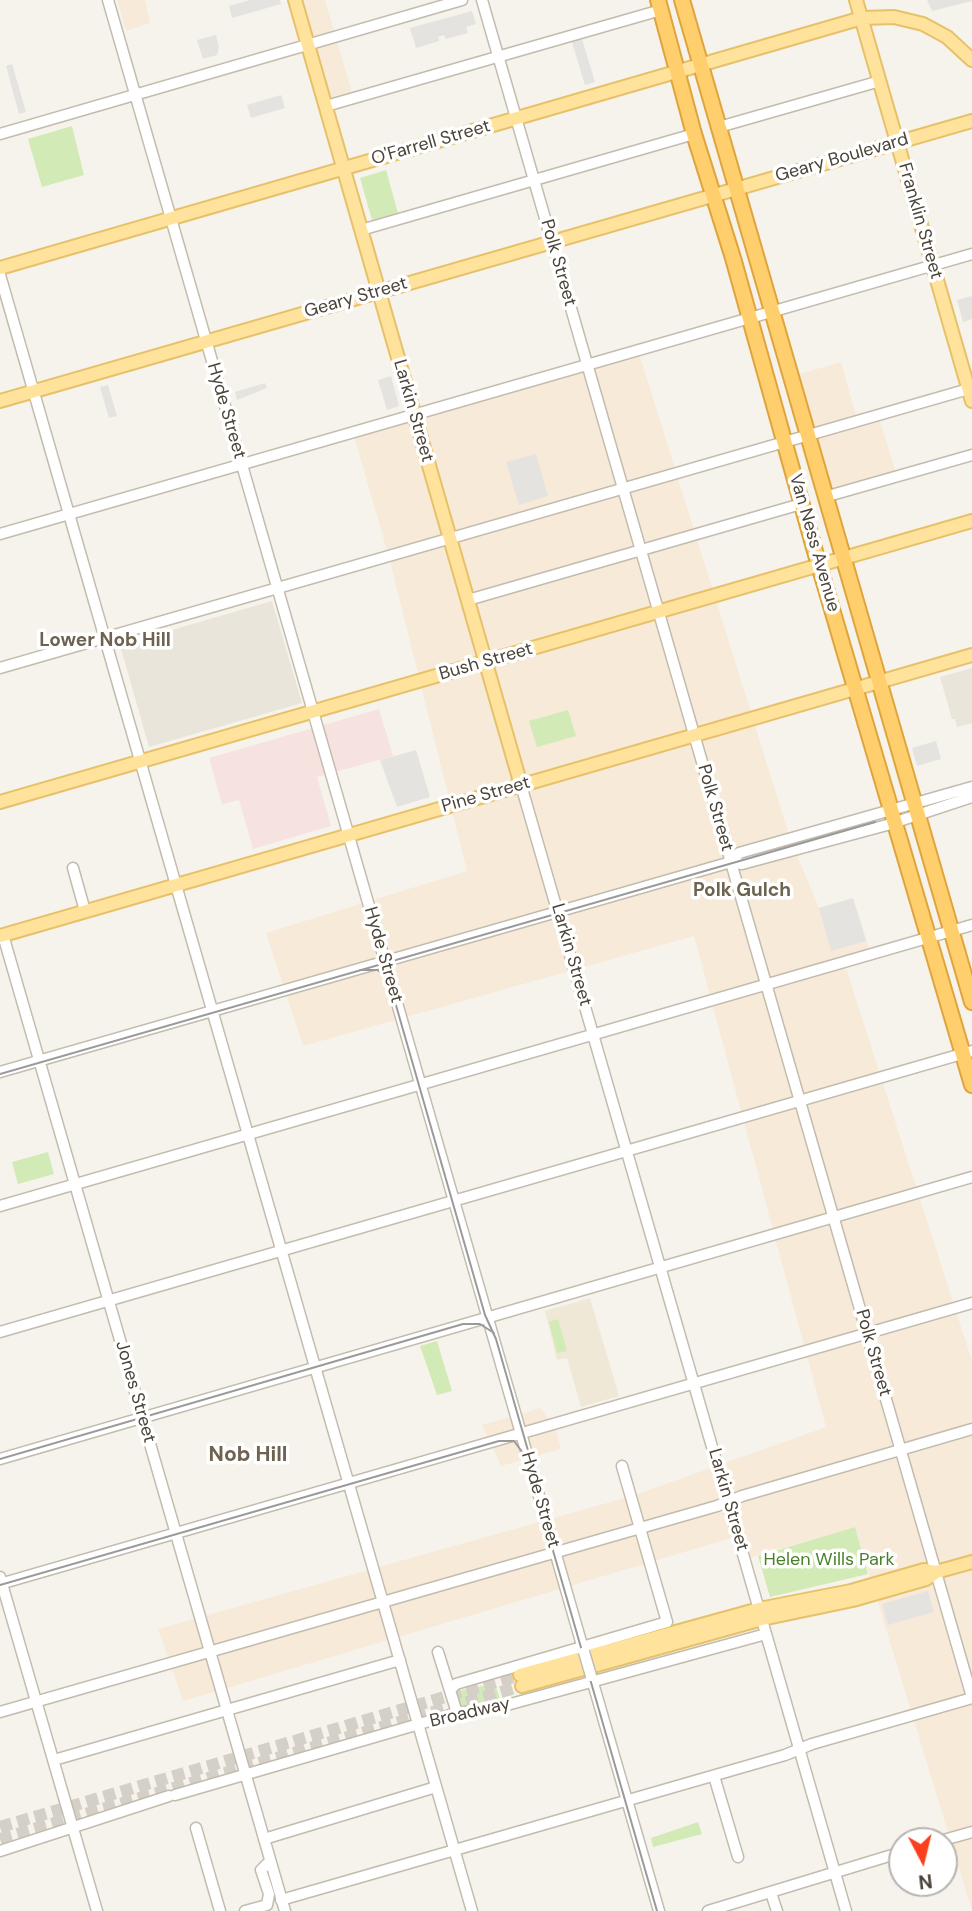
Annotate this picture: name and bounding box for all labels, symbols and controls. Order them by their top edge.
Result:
street label: O'Farrell Street [369,116,493,170]
street label: Geary Boulevard [773,129,911,187]
street label: Franklin Street [893,160,947,282]
street label: Polk Street [535,217,581,309]
street label: Geary Street [302,273,410,323]
street label: Larkin Street [388,357,438,465]
street label: Hyde Street [202,361,250,461]
street label: Van Ness Avenue [784,471,844,615]
district label: Lower Nob Hill [39,630,171,652]
street label: Bush Street [437,638,535,686]
street label: Polk Street [692,762,738,854]
street label: Pine Street [439,772,533,818]
district label: Polk Gulch [693,880,791,902]
street label: Larkin Street [546,901,596,1009]
street label: Hyde Street [359,905,407,1005]
street label: Polk Street [850,1307,896,1399]
street label: Jones Street [110,1339,160,1445]
district label: Nob Hill [209,1442,287,1468]
street label: Larkin Street [703,1446,753,1554]
street label: Hyde Street [516,1450,564,1550]
park label: Helen Wills Park [764,1549,894,1571]
street label: Broadway [428,1693,512,1733]
north arrow [888,1827,958,1897]
text: N [917,1868,934,1895]

